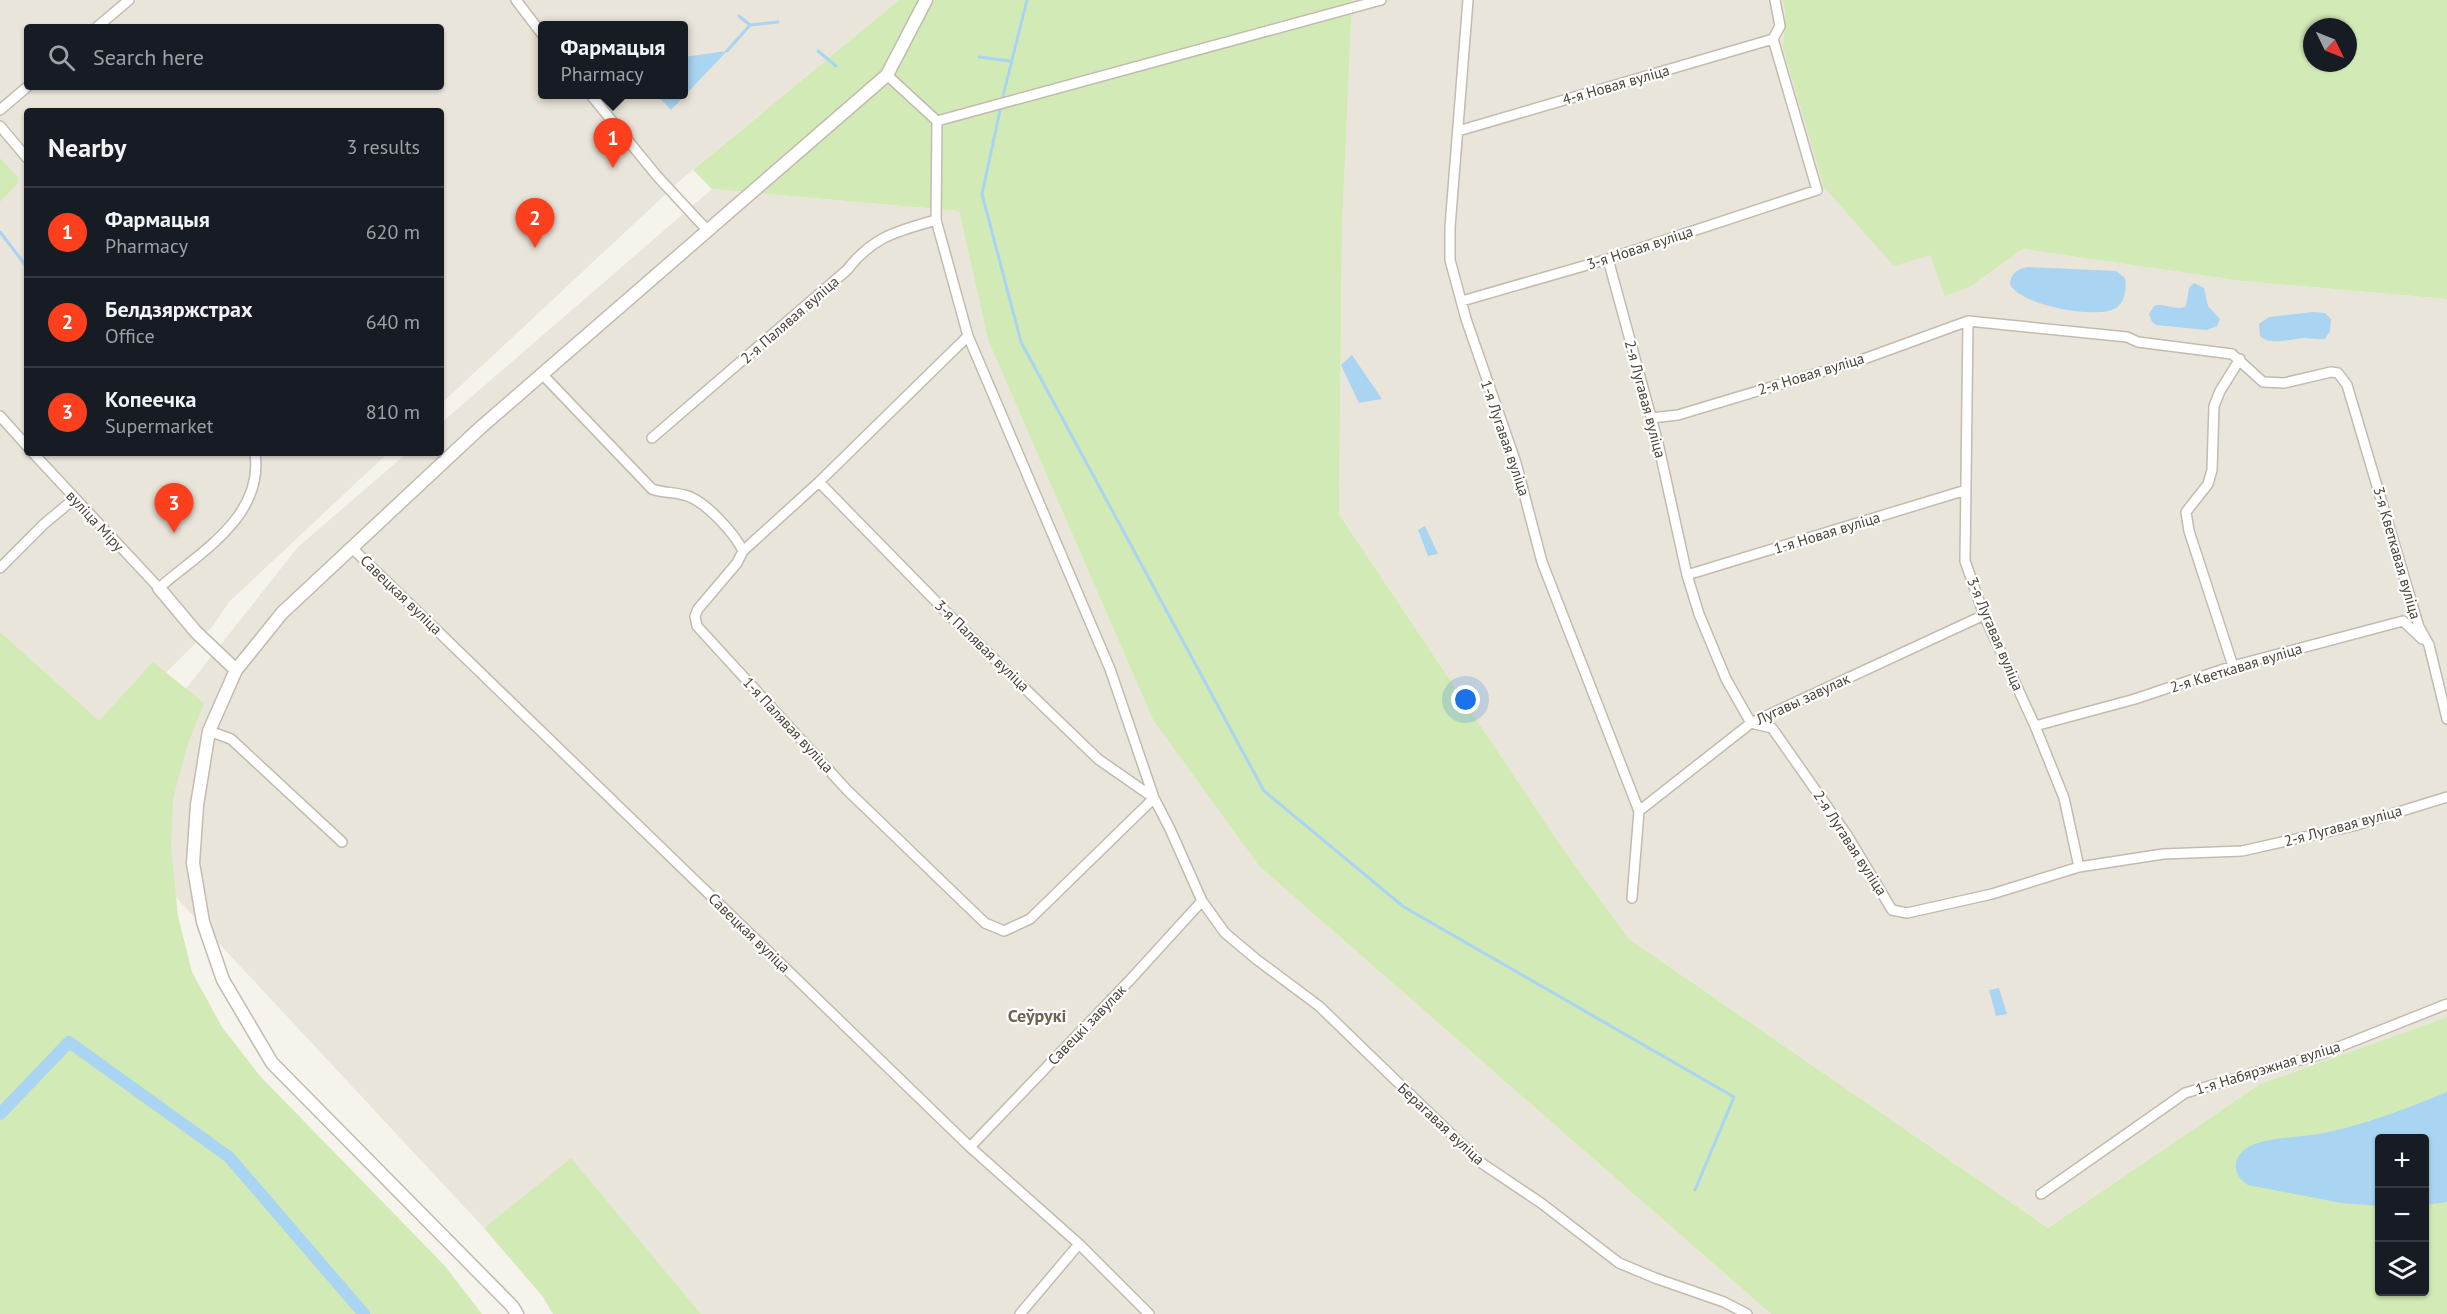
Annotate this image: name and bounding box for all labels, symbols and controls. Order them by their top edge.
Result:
north arrow [2303,18,2357,72]
popup [538,21,688,99]
search box [24,24,444,90]
text: Фармацыя [561,33,665,61]
icon: search [45,41,78,74]
text: Search here [93,43,204,71]
street label: 4-я Новая вуліца [1560,60,1672,109]
text: Pharmacy [561,61,644,87]
pin: 1 [594,118,632,168]
text: Nearby [48,131,126,164]
text: 3 results [347,134,420,160]
pin: 2 [516,198,554,248]
text: Фармацыя [105,205,210,233]
text: 1 [62,219,73,245]
text: 620 m [366,219,420,245]
street label: 3-я Новая вуліца [1584,221,1695,274]
text: Pharmacy [105,233,188,259]
street label: 2-я Палявая вуліца [737,272,843,368]
text: Белдзяржстрах [105,295,253,323]
text: 2 [62,309,73,335]
text: 640 m [366,309,420,335]
text: Office [105,323,155,349]
street label: 2-я Лугавая вуліца [1621,338,1670,460]
street label: 2-я Новая вуліца [1755,348,1866,399]
street label: 1-я Лугавая вуліца [1477,377,1534,498]
text: Копеечка [105,385,196,413]
text: 3 [62,399,73,425]
text: 810 m [366,399,420,425]
text: Supermarket [105,413,213,439]
pin: 3 [154,484,194,533]
street label: 3-я Кветкавая вуліца [2369,484,2426,621]
street label: вуліца Міру [62,486,128,555]
street label: 1-я Новая вуліца [1771,507,1882,558]
street label: Савецкая вуліца [356,551,446,638]
street label: 3-я Лугавая вуліца [1963,574,2028,693]
street label: 3-я Палявая вуліца [931,596,1034,696]
street label: 2-я Кветкавая вуліца [2168,638,2304,697]
street label: Лугавы завулак [1752,668,1853,729]
street label: 1-я Палявая вуліца [739,673,838,777]
your location [1451,685,1480,714]
street label: 2-я Лугавая вуліца [1809,787,1891,899]
street label: 2-я Лугавая вуліца [2282,801,2404,850]
street label: Савецкая вуліца [704,889,794,976]
street label: Савецкі завулак [1043,980,1131,1069]
district label: Сеўрукі [1008,1004,1066,1027]
street label: 1-я Набярэжная вуліца [2193,1036,2343,1099]
street label: Берагавая вуліца [1394,1079,1489,1169]
map controls [2375,1134,2429,1296]
button: + [2375,1134,2429,1188]
button: − [2375,1188,2429,1242]
button: layers [2375,1242,2429,1296]

